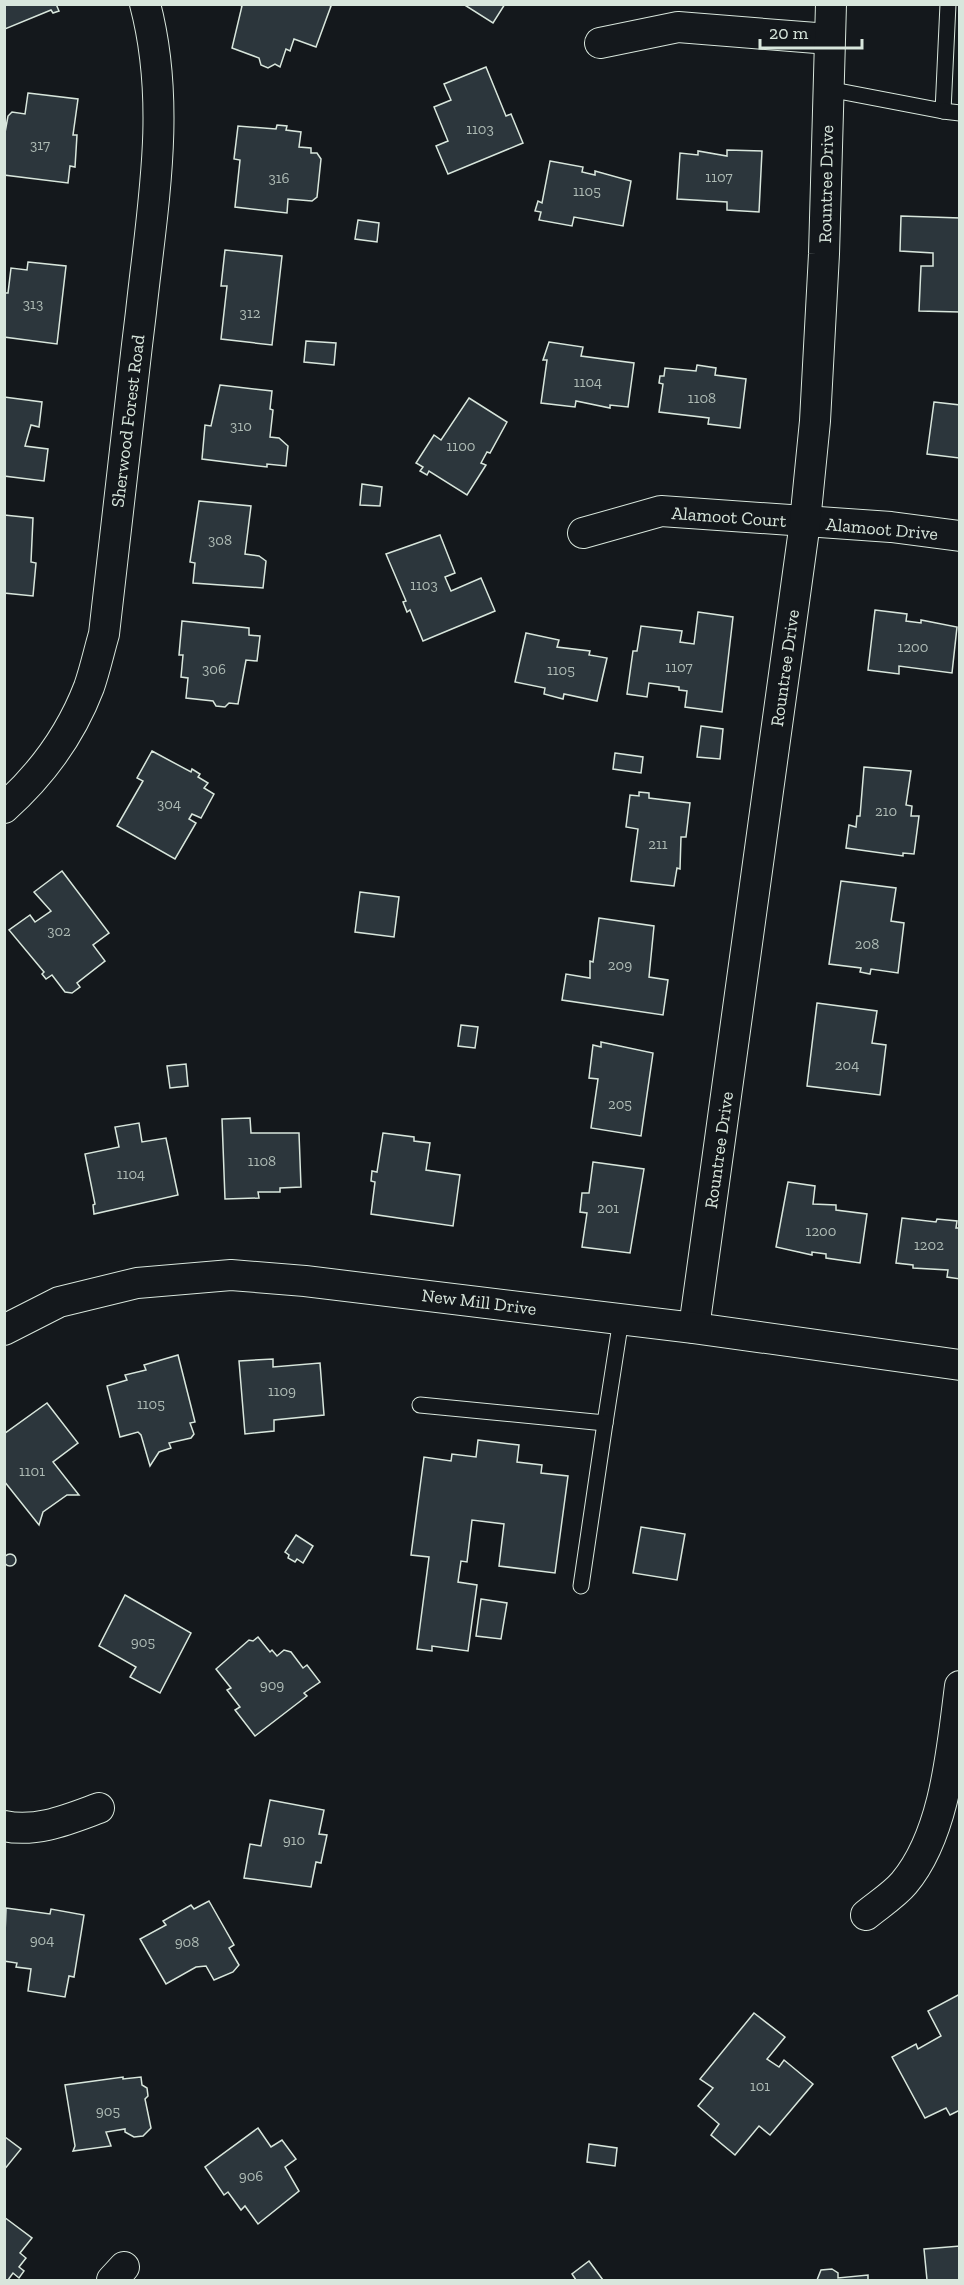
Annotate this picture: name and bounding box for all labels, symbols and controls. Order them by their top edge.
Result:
scale bar [760,12,862,50]
text: 20 m [769,22,809,44]
house number: 1103 [466,120,494,138]
street label: Rountree Drive [814,125,838,243]
house number: 317 [30,136,50,154]
house number: 1107 [705,168,733,186]
house number: 316 [268,169,290,187]
house number: 1105 [573,182,601,200]
house number: 313 [23,295,43,313]
house number: 312 [240,304,261,322]
street label: Sherwood Forest Road [106,333,150,509]
house number: 1104 [574,373,602,391]
house number: 1108 [688,389,716,407]
house number: 310 [230,417,252,435]
house number: 1100 [447,437,475,455]
street label: Alamoot Court [671,502,788,532]
street label: Alamoot Drive [825,513,939,545]
house number: 308 [208,531,232,549]
house number: 1103 [410,576,438,594]
street label: Rountree Drive [766,608,804,728]
house number: 1200 [898,638,928,656]
house number: 1107 [665,658,693,676]
house number: 306 [202,660,226,678]
house number: 1105 [547,661,575,679]
house number: 304 [157,795,181,813]
house number: 210 [875,802,897,820]
house number: 211 [648,835,668,853]
house number: 302 [47,922,71,940]
house number: 208 [855,935,879,953]
house number: 209 [608,956,632,974]
house number: 204 [835,1056,859,1074]
street label: Rountree Drive [700,1090,738,1210]
house number: 205 [608,1095,632,1113]
house number: 1108 [248,1152,276,1170]
house number: 1104 [117,1165,145,1183]
house number: 201 [597,1199,619,1217]
house number: 1200 [806,1222,836,1240]
house number: 1202 [914,1236,944,1254]
street label: New Mill Drive [420,1284,538,1320]
house number: 1109 [268,1382,296,1400]
house number: 1105 [137,1395,165,1413]
house number: 1101 [19,1462,45,1480]
house number: 905 [131,1633,155,1651]
house number: 909 [260,1676,284,1694]
house number: 910 [283,1831,305,1849]
house number: 904 [30,1931,54,1949]
house number: 908 [175,1933,199,1951]
house number: 101 [750,2077,770,2095]
house number: 905 [96,2102,120,2120]
house number: 906 [239,2167,263,2185]

